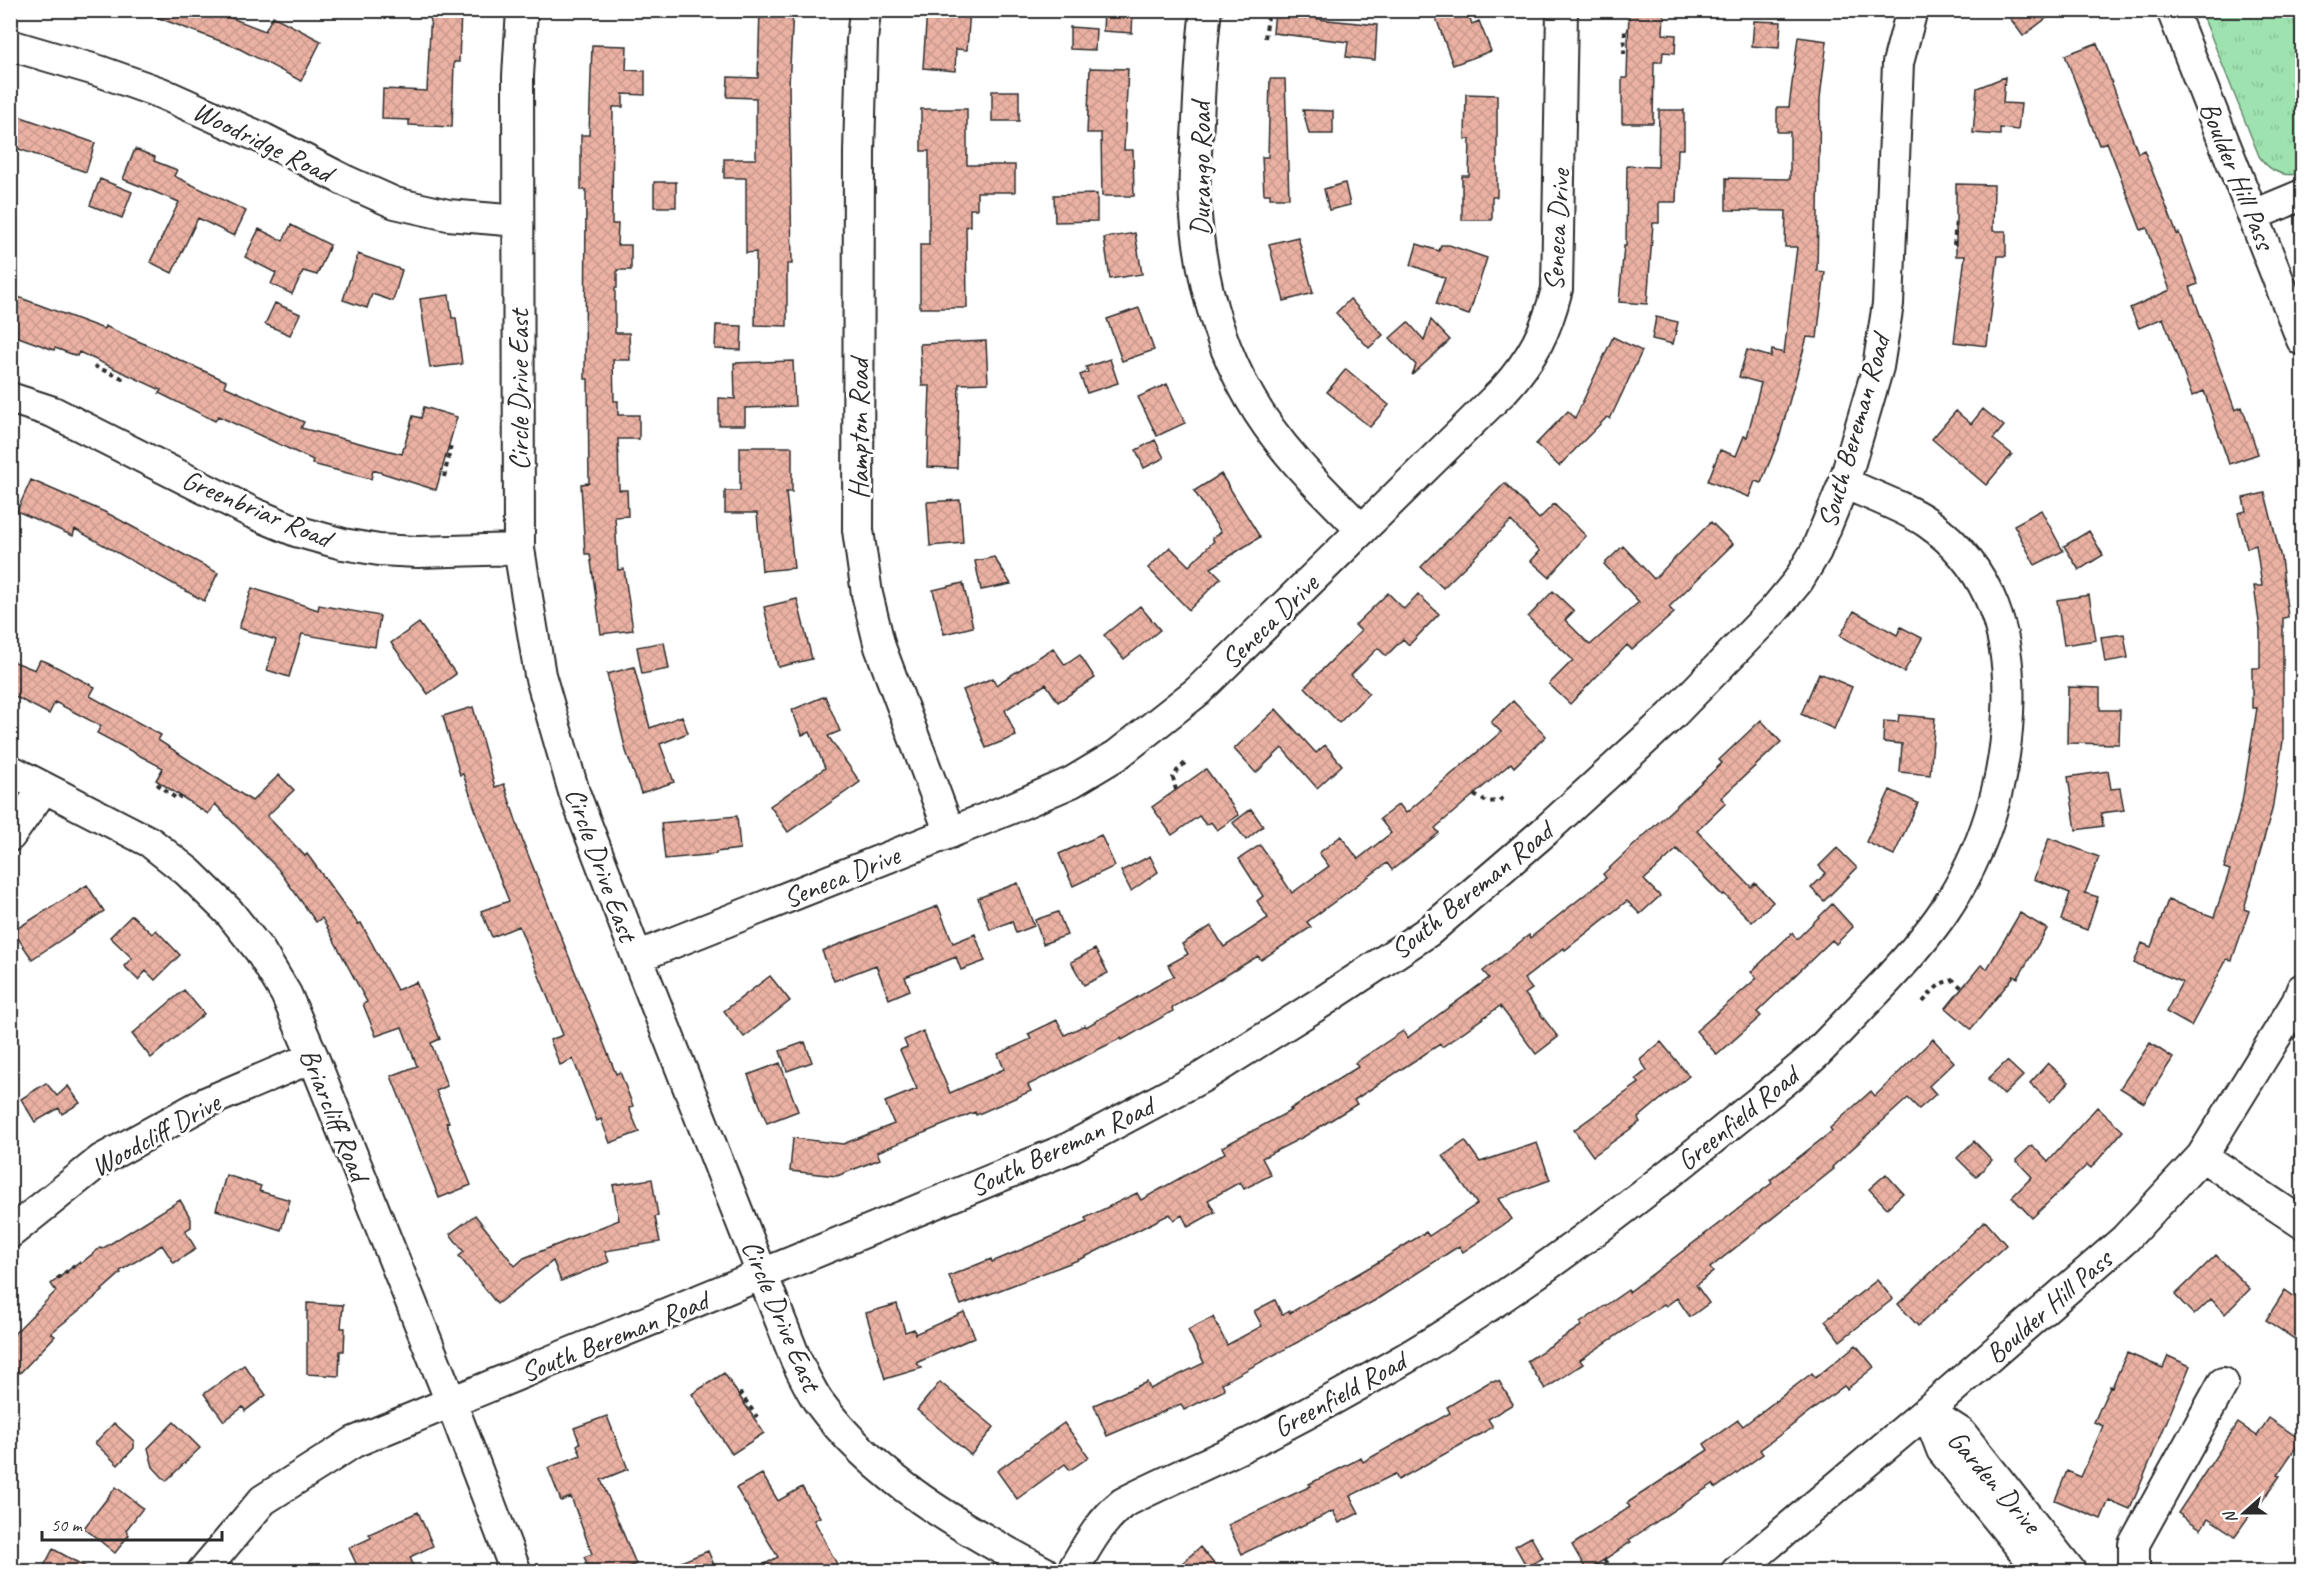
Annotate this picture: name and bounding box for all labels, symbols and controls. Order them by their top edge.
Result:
street label: Woodridge Road [188,93,342,192]
street label: Boulder Hill Pass [2192,96,2284,256]
street label: Durango Road [1183,98,1218,236]
street label: Seneca Drive [1536,166,1577,292]
street label: Circle Drive East [501,307,536,470]
street label: South Bereman Road [1809,327,1899,532]
street label: Hampton Road [841,355,876,499]
street label: Greenbriar Road [177,461,340,557]
street label: Seneca Drive [1213,565,1327,676]
street label: Circle Drive East [558,783,646,948]
street label: South Bereman Road [1383,812,1563,967]
street label: Seneca Drive [778,837,906,916]
street label: Briarcliff Road [292,1043,378,1189]
street label: Greenfield Road [1670,1056,1808,1178]
street label: Woodcliff Drive [85,1084,227,1184]
street label: South Bereman Road [964,1087,1162,1204]
street label: Circle Drive East [734,1234,830,1399]
street label: Boulder Hill Pass [1978,1240,2120,1371]
street label: South Bereman Road [515,1281,717,1390]
street label: Greenfield Road [1267,1342,1415,1445]
street label: Garden Drive [1940,1422,2050,1542]
north arrow [2214,1483,2274,1543]
scale bar [42,1504,222,1542]
text: N [2219,1507,2242,1526]
text: 50 m [51,1514,84,1536]

